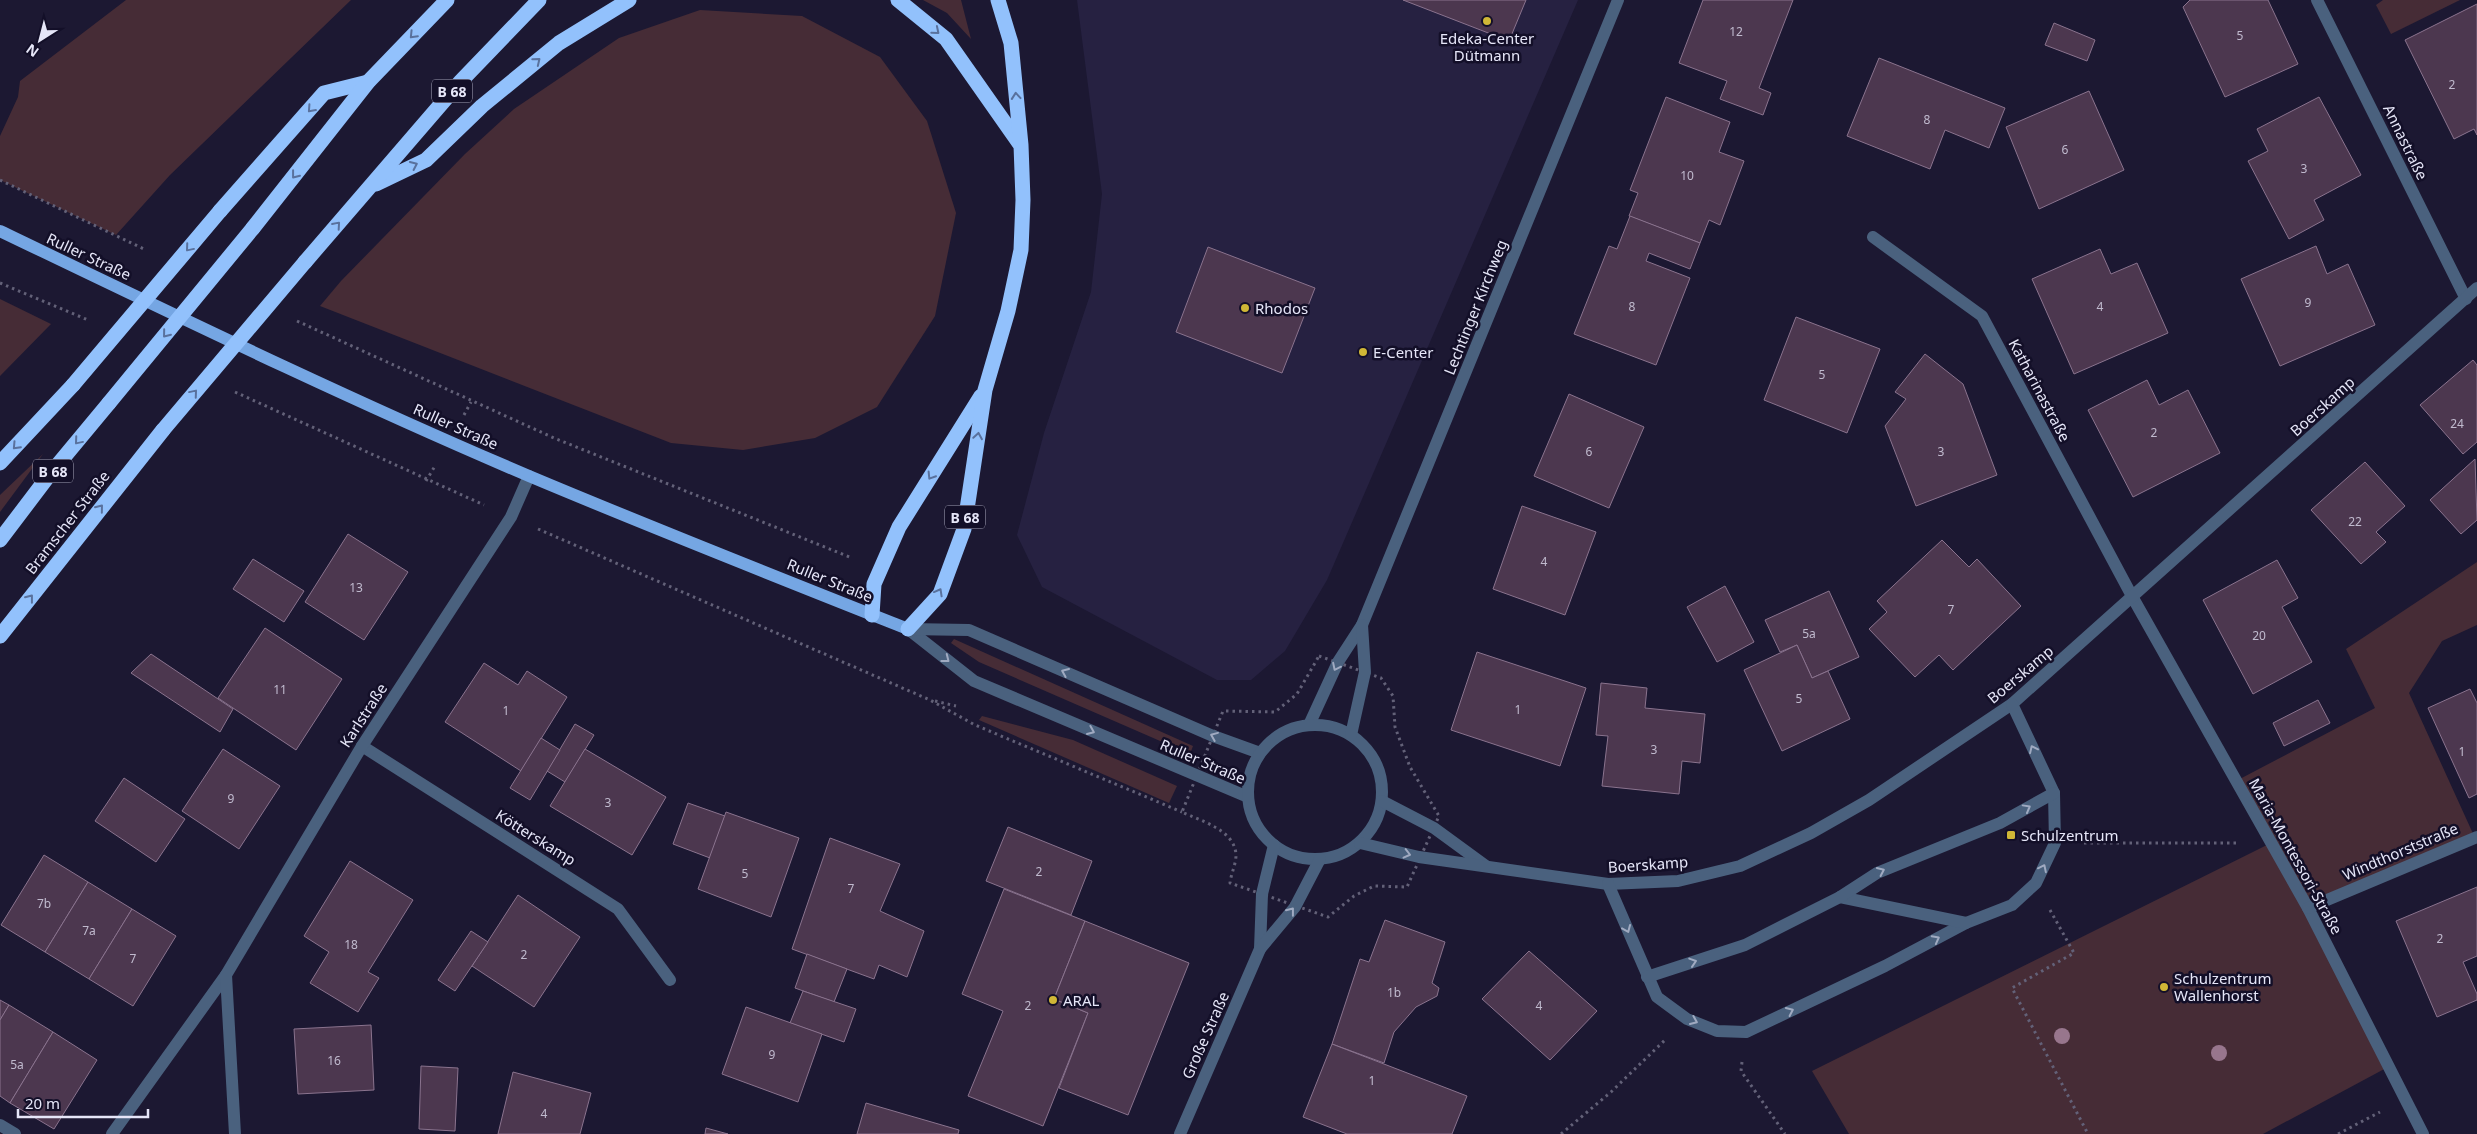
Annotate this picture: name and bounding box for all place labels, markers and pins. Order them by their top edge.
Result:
marker: Edeka-Center Dütmann [1481,15,1493,27]
place label: Edeka-Center Dütmann [1440,28,1534,65]
place label: Rhodos [1255,298,1308,318]
marker: Rhodos [1239,302,1251,314]
place label: E-Center [1373,342,1433,362]
marker: E-Center [1357,346,1369,358]
place label: Schulzentrum [2021,825,2119,845]
marker: Schulzentrum [2005,829,2017,841]
place label: Schulzentrum Wallenhorst [2174,968,2272,1005]
marker: Schulzentrum Wallenhorst [2158,981,2170,993]
place label: ARAL [1063,990,1100,1010]
marker: ARAL [1047,994,1059,1006]

